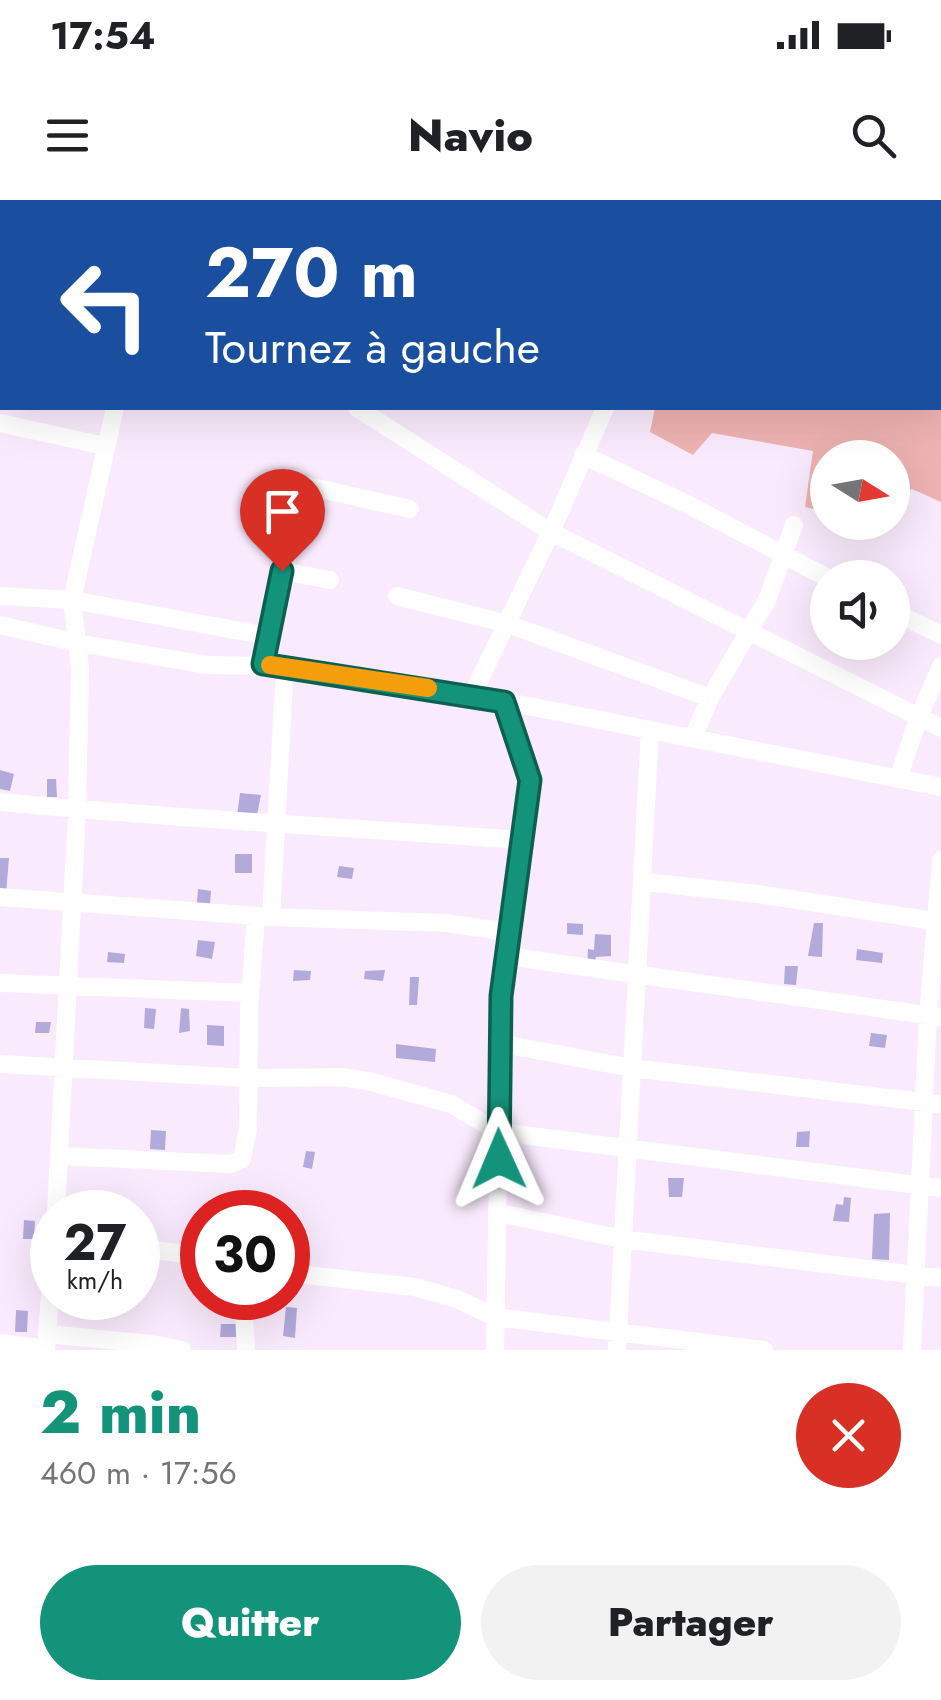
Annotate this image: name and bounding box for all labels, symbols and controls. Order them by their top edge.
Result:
text: 17:54 [50,8,156,63]
text: Navio [408,103,533,168]
icon: menu [40,108,95,163]
icon: search [846,108,901,163]
text: 270 m [205,222,418,323]
icon: left [40,240,170,370]
text: Tournez à gauche [205,315,540,380]
north arrow [810,440,910,540]
map controls [810,440,910,660]
pin [240,469,325,572]
icon: arrive [255,484,310,539]
button: sound [810,560,910,660]
position arrow [447,1107,551,1211]
speed limit sign: 30 [180,1190,310,1320]
text: 27 [64,1206,126,1279]
text: km/h [67,1262,123,1298]
text: 2 min [40,1369,201,1456]
button: close [796,1383,901,1488]
text: 460 m · 17:56 [40,1450,237,1496]
button: Quitter [40,1565,461,1680]
button: Partager [481,1565,901,1680]

